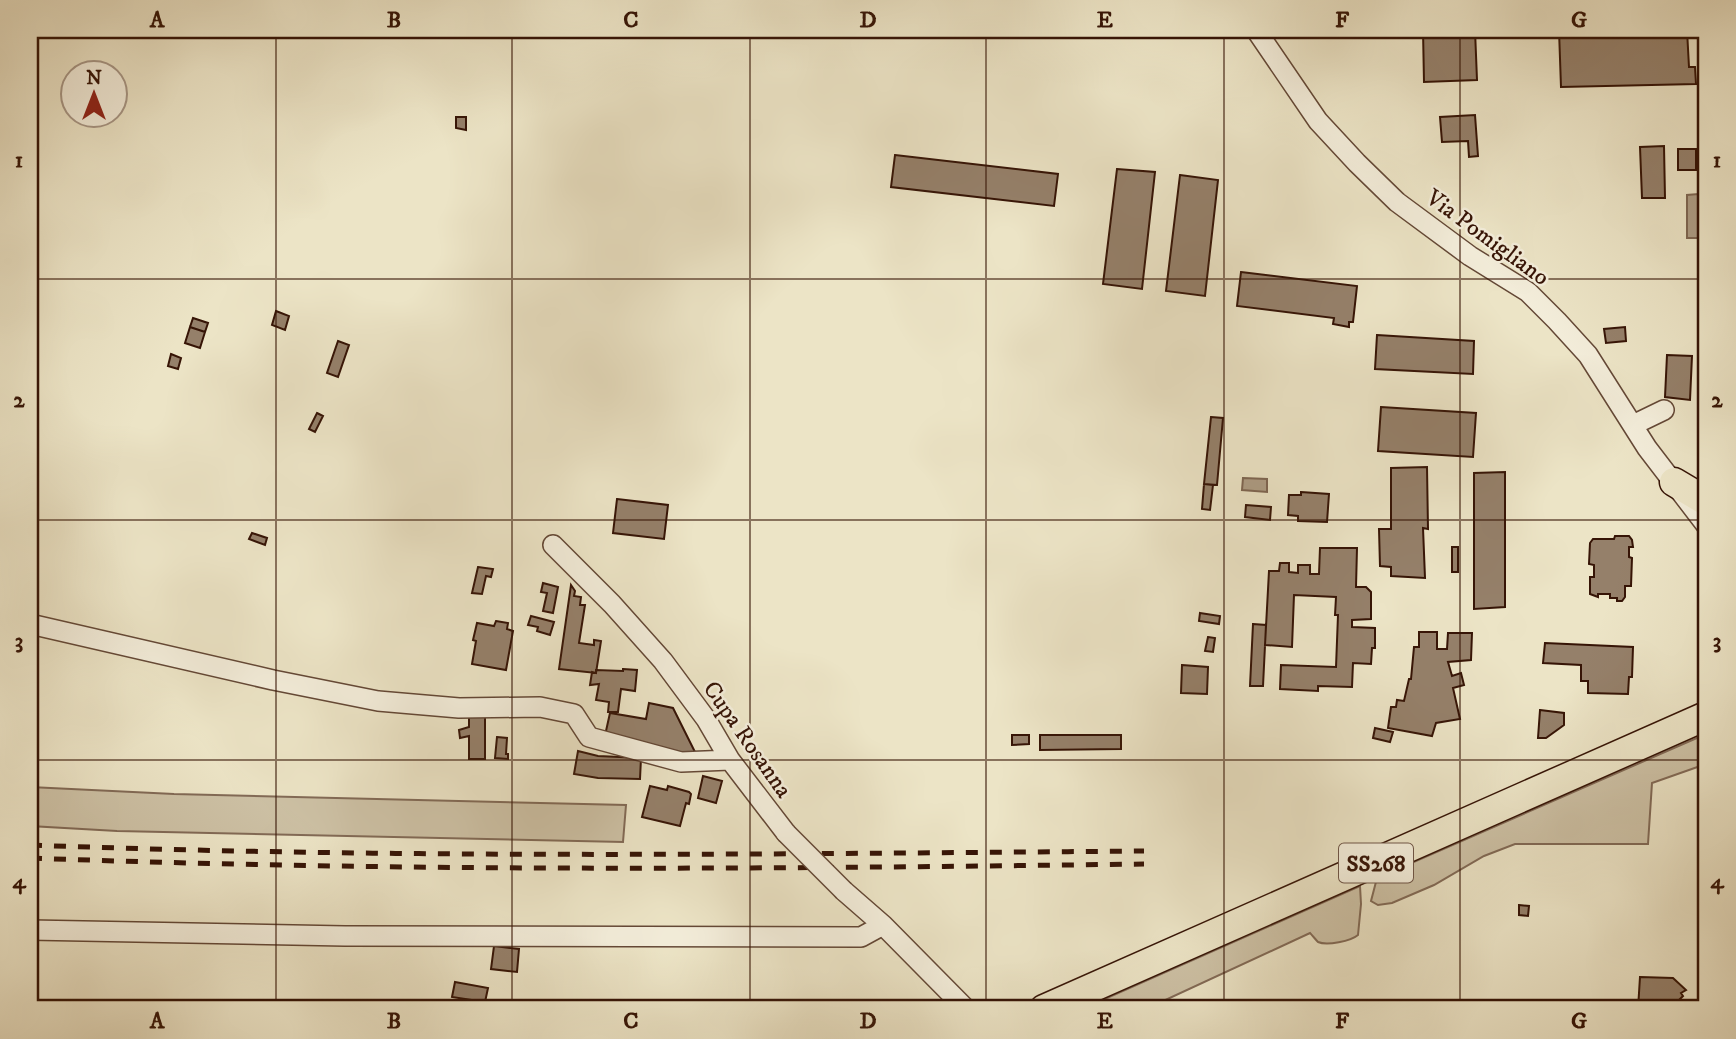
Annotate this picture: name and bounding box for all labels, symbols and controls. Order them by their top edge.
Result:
text: A [149,6,166,35]
text: B [387,6,401,35]
text: C [623,6,639,35]
text: D [859,6,877,35]
text: E [1097,6,1113,35]
text: F [1335,6,1350,35]
text: G [1571,6,1587,35]
north arrow [60,60,130,130]
text: N [86,67,102,90]
text: 1 [15,146,23,175]
text: 1 [1713,146,1721,175]
street label: Via Pomigliano [1419,182,1555,293]
text: 2 [13,386,25,415]
text: 2 [1711,386,1723,415]
text: 3 [15,627,23,656]
text: 3 [1713,627,1721,656]
street label: Cupa Rosanna [696,675,799,805]
road number: SS268 [1339,844,1413,883]
text: 4 [12,867,27,896]
text: 4 [1710,867,1725,896]
text: A [149,1007,166,1036]
text: B [387,1007,401,1036]
text: C [623,1007,639,1036]
text: D [859,1007,877,1036]
text: E [1097,1007,1113,1036]
text: F [1335,1007,1350,1036]
text: G [1571,1007,1587,1036]

